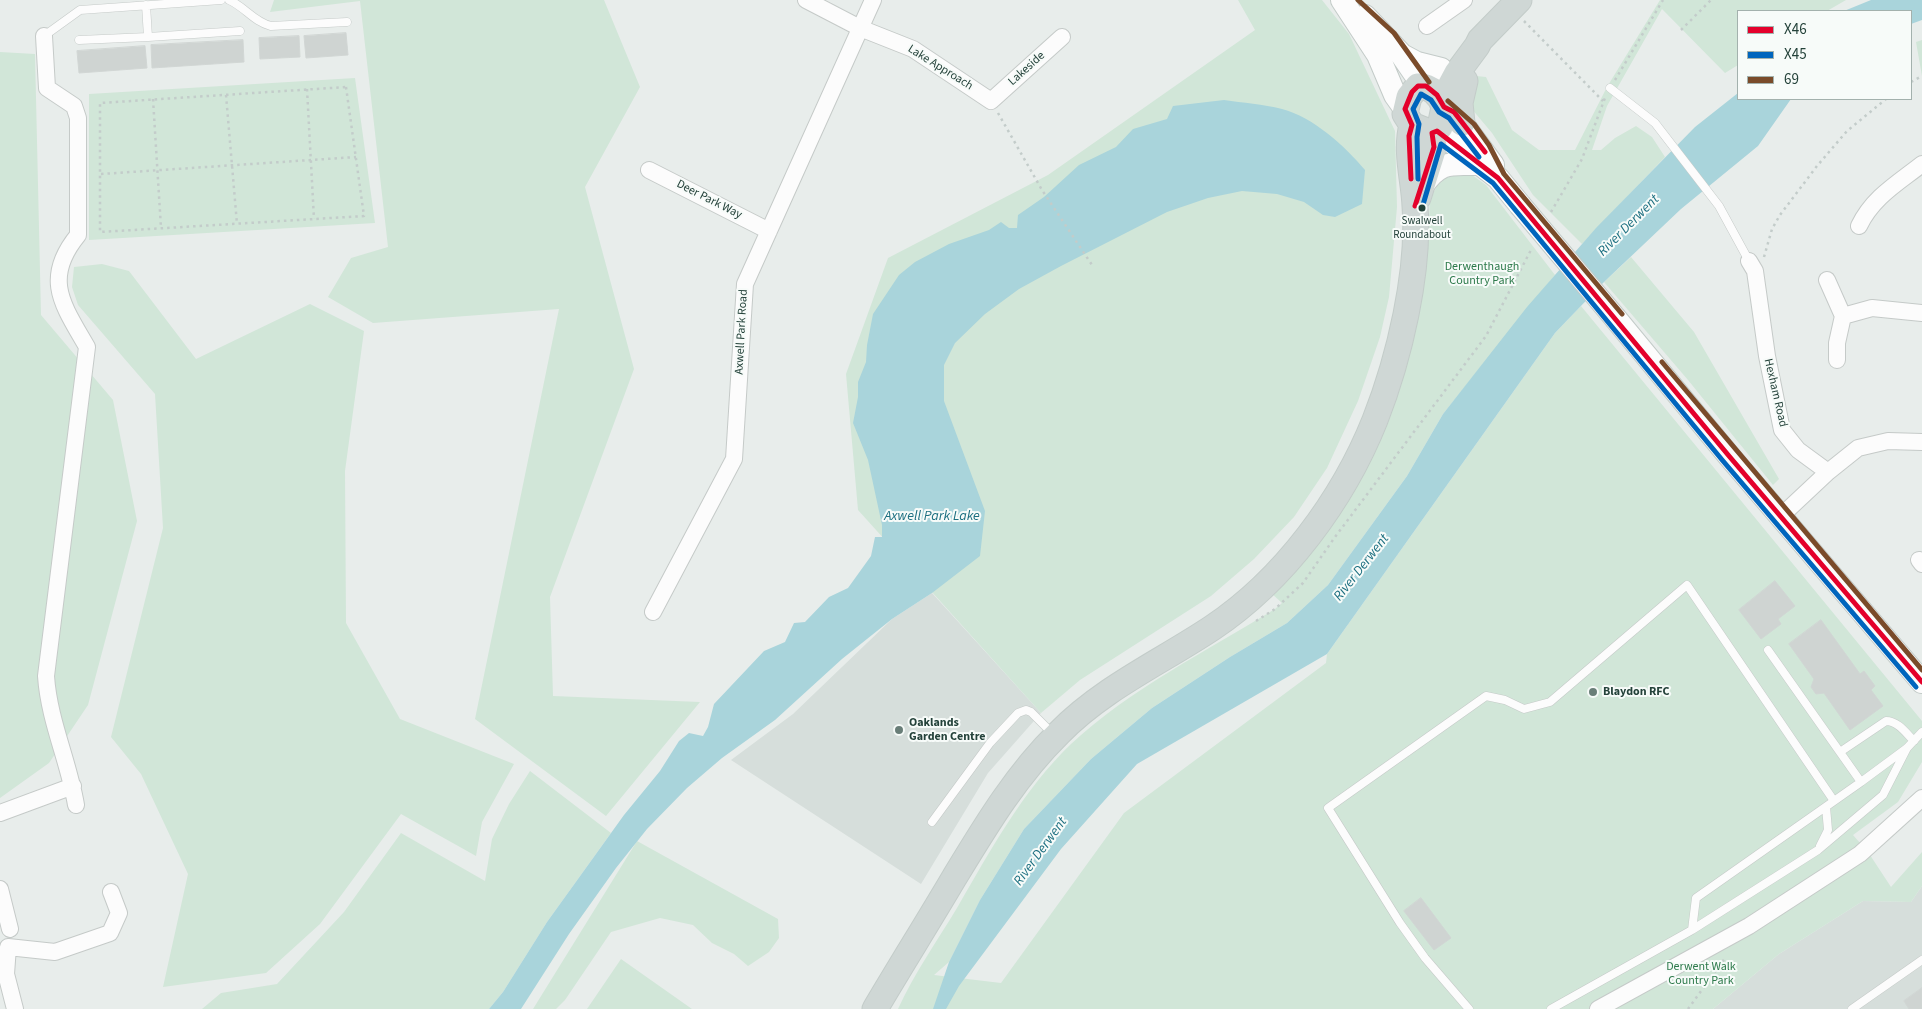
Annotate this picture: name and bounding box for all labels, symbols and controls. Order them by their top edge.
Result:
legend [1737,10,1912,100]
text: X46 [1784,19,1807,40]
street label: Lake Approach [905,42,975,94]
text: X45 [1784,44,1807,65]
street label: Lakeside [1006,49,1048,89]
text: 69 [1784,69,1799,90]
street label: Deer Park Way [674,177,744,223]
water label: River Derwent [1595,192,1663,260]
marker: Swalwell Roundabout [1417,203,1427,213]
place label: Swalwell Roundabout [1393,215,1451,241]
park label: Derwenthaugh Country Park [1445,260,1519,288]
street label: Axwell Park Road [733,289,751,375]
street label: Hexham Road [1760,357,1790,429]
water label: Axwell Park Lake [884,509,980,525]
water label: River Derwent [1331,531,1393,605]
place label: Blaydon RFC [1603,685,1669,699]
marker: Blaydon RFC [1587,686,1599,698]
place label: Oaklands Garden Centre [909,716,986,744]
marker: Oaklands Garden Centre [893,724,905,736]
water label: River Derwent [1011,815,1071,889]
park label: Derwent Walk Country Park [1666,960,1736,988]

